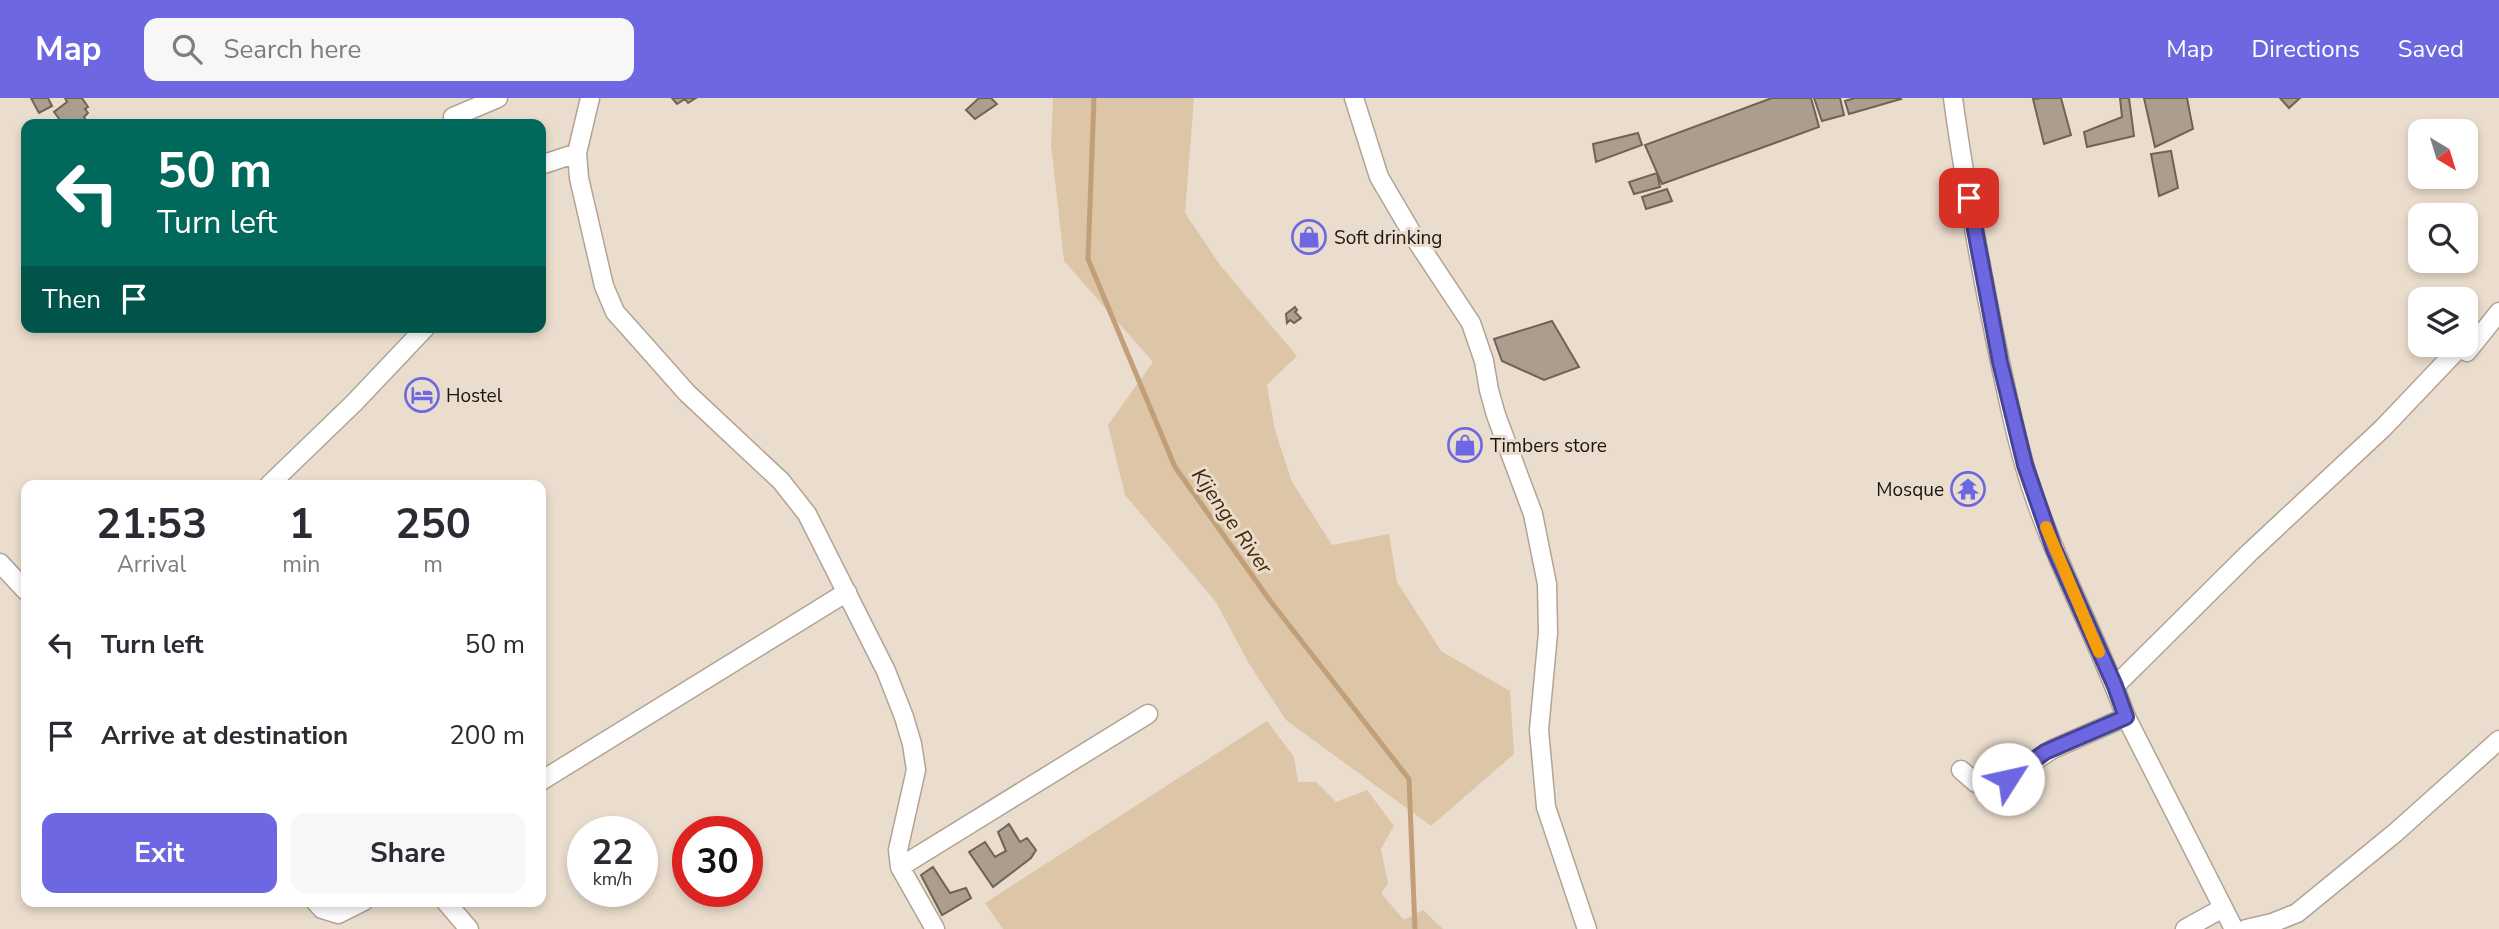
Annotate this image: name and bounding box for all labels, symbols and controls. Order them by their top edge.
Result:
search box [144,18,634,81]
text: Map [35,27,102,72]
icon: search [168,30,206,68]
text: Search here [224,32,361,67]
text: Map [2166,33,2213,65]
text: Directions [2251,33,2360,65]
text: Saved [2398,33,2464,65]
north arrow [2408,119,2478,189]
map controls [2408,119,2478,357]
text: 50 m [157,137,272,204]
icon: left [42,147,133,238]
pin [1939,168,1999,228]
icon: arrive [1950,179,1988,217]
text: Turn left [157,201,277,244]
button: search [2408,203,2478,273]
shop icon: Soft drinking [1290,218,1328,256]
place label: Soft drinking [1334,225,1442,251]
icon: arrive [115,280,153,318]
text: Then [42,282,101,317]
button: layers [2408,287,2478,357]
hotel icon: Hostel [403,376,441,414]
place label: Hostel [446,383,503,409]
shop icon: Timbers store [1446,426,1484,464]
place label: Timbers store [1490,433,1607,459]
water label: Kijenge River [1185,463,1279,580]
temple icon: Mosque [1949,470,1987,508]
place label: Mosque [1876,477,1944,503]
text: 21:53 [96,496,207,553]
text: 1 [289,496,314,553]
text: 250 [395,496,471,553]
text: Arrival [117,549,186,580]
text: min [282,549,320,580]
text: m [423,549,443,580]
icon: left [42,626,80,664]
text: Turn left [101,627,204,662]
text: 50 m [465,627,525,662]
icon: arrive [42,717,80,755]
text: Arrive at destination [101,718,348,753]
text: 200 m [449,718,525,753]
position arrow [1971,742,2045,816]
button: Exit [42,813,277,893]
button: Share [291,813,525,893]
speed limit sign: 30 [672,816,763,907]
text: 22 [591,829,634,876]
text: km/h [593,867,632,891]

